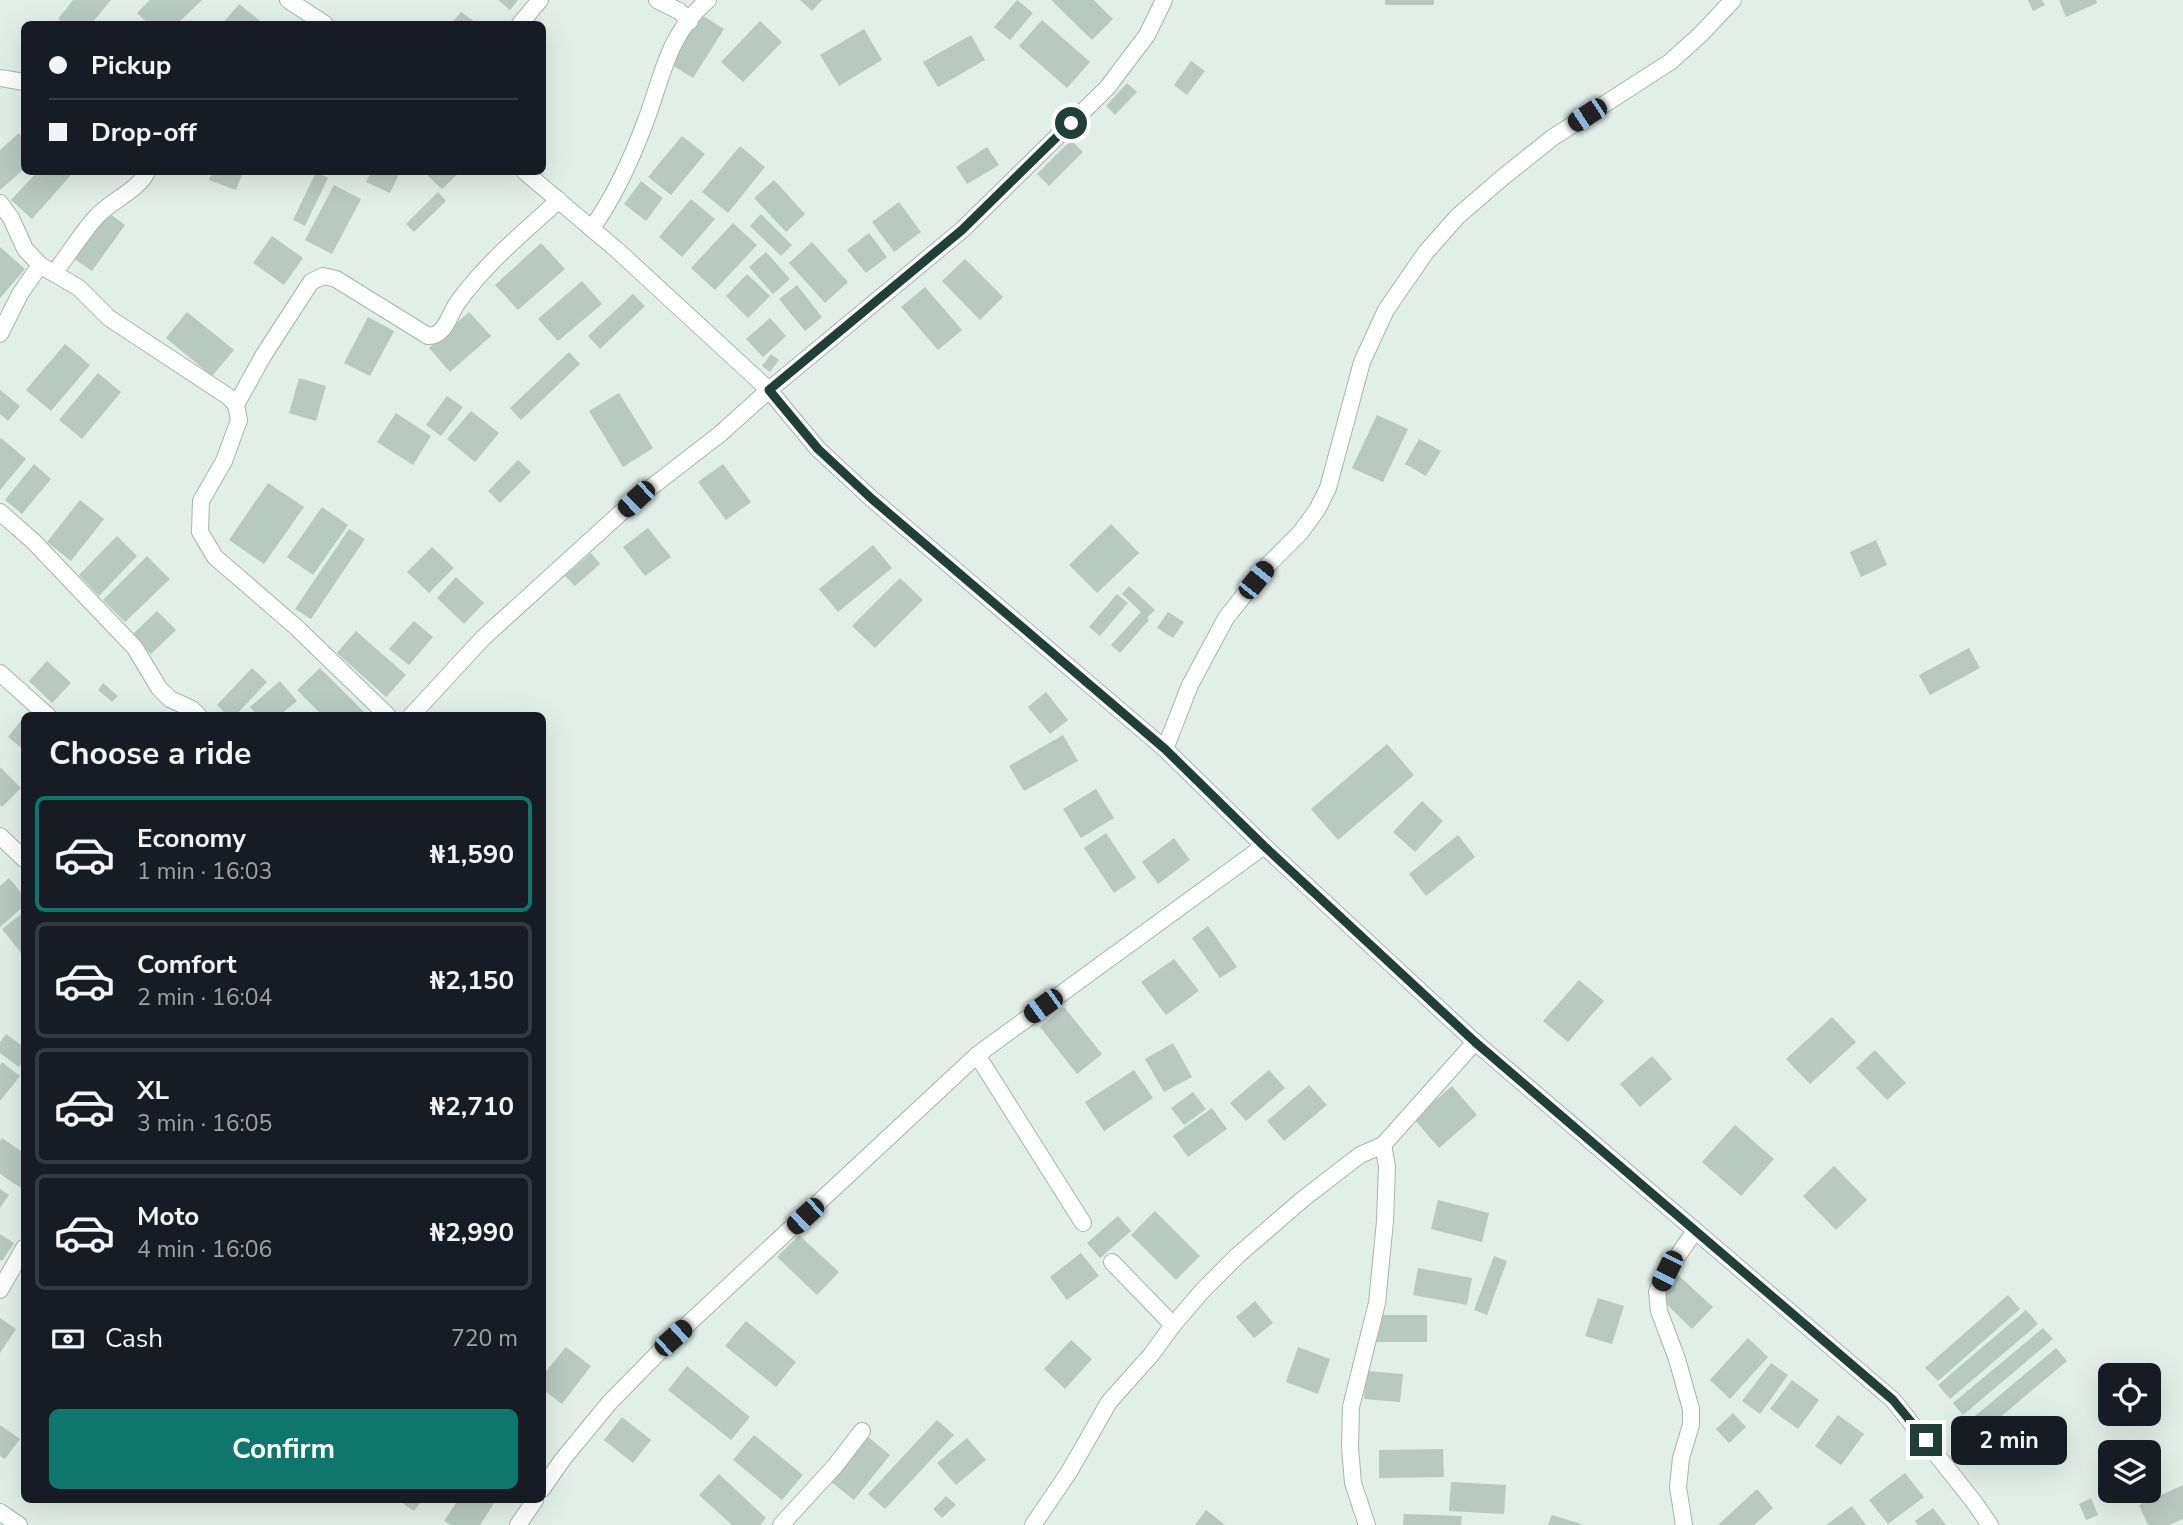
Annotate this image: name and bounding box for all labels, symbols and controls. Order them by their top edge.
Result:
text: Pickup [91,48,171,83]
car [1564,95,1611,135]
route start [1055,107,1087,139]
text: Drop-off [91,115,197,150]
car [614,477,659,521]
car [1235,557,1278,603]
text: Choose a ride [49,732,251,775]
text: Economy [137,821,246,856]
icon: car [53,823,116,886]
text: ₦1,590 [430,837,514,872]
text: 1 min · 16:03 [137,856,272,887]
text: Comfort [137,947,237,982]
icon: car [53,949,116,1012]
text: ₦2,150 [430,963,514,998]
text: 2 min · 16:04 [137,982,272,1013]
car [1020,985,1067,1027]
text: XL [137,1073,169,1108]
icon: car [53,1075,116,1138]
text: ₦2,710 [430,1089,514,1124]
text: 3 min · 16:05 [137,1108,272,1139]
car [783,1194,828,1238]
text: Moto [137,1199,199,1234]
icon: car [53,1201,116,1264]
text: ₦2,990 [430,1215,514,1250]
text: 4 min · 16:06 [137,1234,272,1265]
car [1649,1248,1686,1294]
car [651,1316,696,1360]
icon: cash [49,1320,87,1358]
text: Cash [105,1321,163,1356]
text: 720 m [451,1323,518,1354]
map controls [2098,1363,2161,1503]
button: locate [2098,1363,2161,1426]
button: Confirm [49,1409,518,1489]
callout: 2 min [1951,1416,2066,1464]
route end [1910,1424,1942,1456]
text: 2 min [1979,1425,2039,1456]
button: layers [2098,1440,2161,1503]

